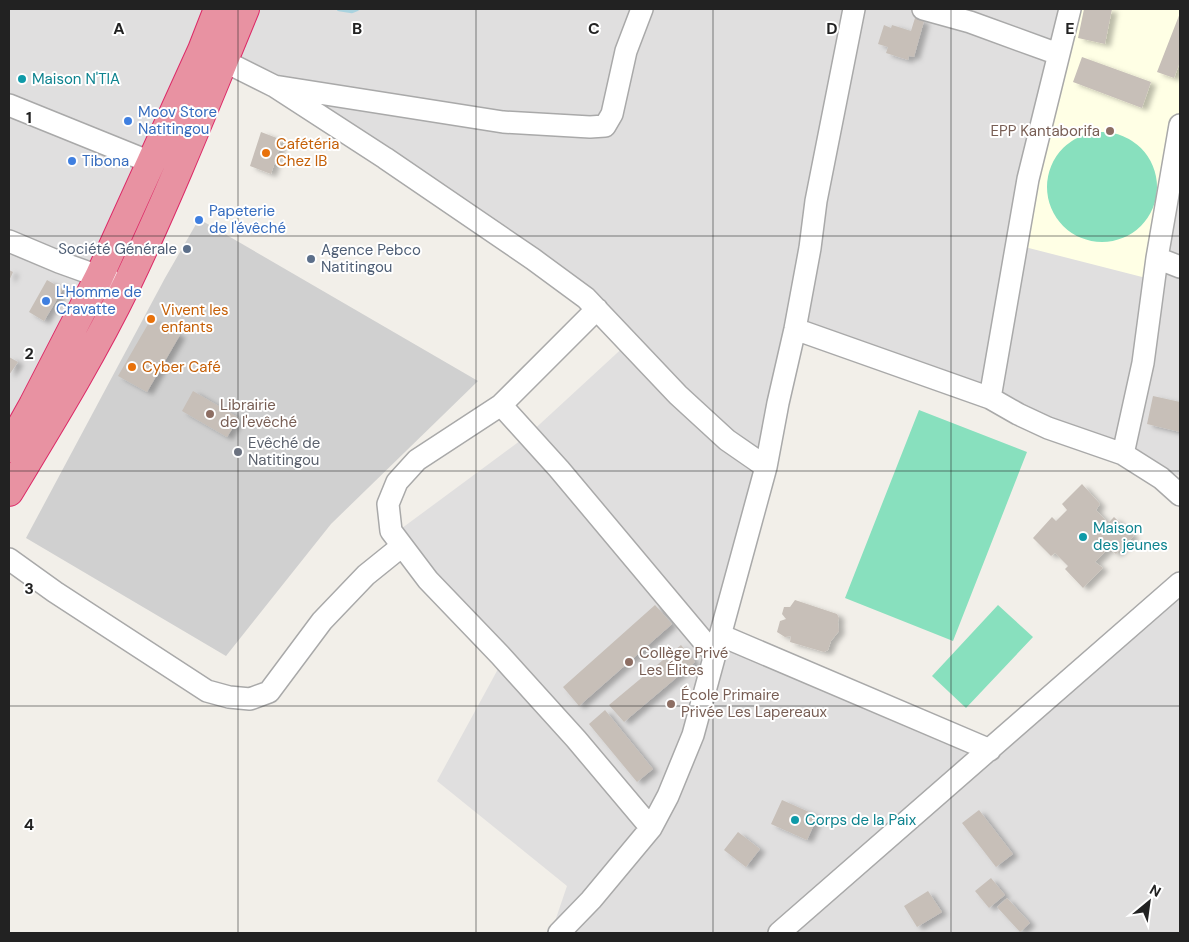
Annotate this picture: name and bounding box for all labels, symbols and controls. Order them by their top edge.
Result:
text: A [113,18,125,39]
text: B [352,18,362,39]
text: C [588,18,600,39]
text: D [826,18,838,39]
text: E [1065,18,1075,39]
place label: Maison N'TIA [32,69,120,89]
marker: Maison N'TIA [16,73,28,85]
place label: Moov Store Natitingou [138,102,217,139]
text: 1 [26,107,32,128]
marker: Moov Store Natitingou [122,115,134,127]
place label: EPP Kantaborifa [990,121,1100,141]
marker: EPP Kantaborifa [1104,125,1116,137]
place label: Cafétéria Chez IB [276,134,339,171]
marker: Cafétéria Chez IB [260,147,272,159]
place label: Tibona [82,151,129,171]
marker: Tibona [66,155,78,167]
place label: Papeterie de l'évêché [209,201,286,238]
marker: Papeterie de l'évêché [193,214,205,226]
place label: Société Générale [58,239,177,259]
place label: Agence Pebco Natitingou [321,240,421,277]
marker: Société Générale [181,243,193,255]
marker: Agence Pebco Natitingou [305,253,317,265]
place label: L'Homme de Cravatte [56,282,142,319]
marker: L'Homme de Cravatte [40,295,52,307]
place label: Vivent les enfants [161,300,229,337]
marker: Vivent les enfants [145,313,157,325]
text: 2 [24,343,34,364]
place label: Cyber Café [142,357,221,377]
marker: Cyber Café [126,361,138,373]
place label: Librairie de l'evêché [220,395,297,432]
marker: Librairie de l'evêché [204,408,216,420]
place label: Evêché de Natitingou [248,433,320,470]
marker: Evêché de Natitingou [232,446,244,458]
place label: Maison des jeunes [1093,518,1168,555]
marker: Maison des jeunes [1077,531,1089,543]
text: 3 [24,578,34,599]
place label: Collège Privé Les Élites [639,643,728,680]
marker: Collège Privé Les Élites [623,656,635,668]
place label: École Primaire Privée Les Lapereaux [681,685,828,722]
marker: École Primaire Privée Les Lapereaux [665,698,677,710]
place label: Corps de la Paix [805,810,917,830]
text: 4 [24,814,34,835]
marker: Corps de la Paix [789,814,801,826]
north arrow [1124,877,1174,927]
text: N [1146,880,1164,901]

